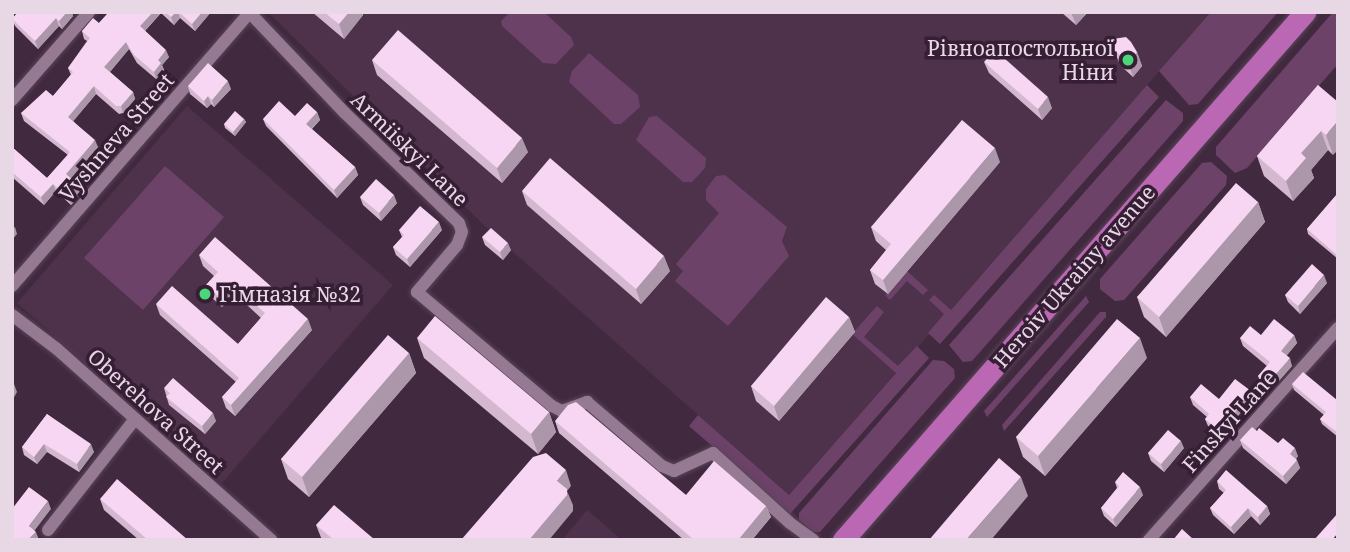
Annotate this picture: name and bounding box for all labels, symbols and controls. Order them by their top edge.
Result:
place label: Рівноапостольної Ніни [927,35,1114,85]
marker: Рівноапостольної Ніни [1120,52,1136,68]
street label: Vyshneva Street [53,68,179,206]
street label: Armiiskyi Lane [346,87,474,211]
street label: Heroiv Ukrainy avenue [988,180,1160,372]
place label: Гімназія №32 [219,281,361,307]
marker: Гімназія №32 [197,286,213,302]
street label: Oberehova Street [83,343,229,479]
street label: Finskyi Lane [1177,365,1281,477]

